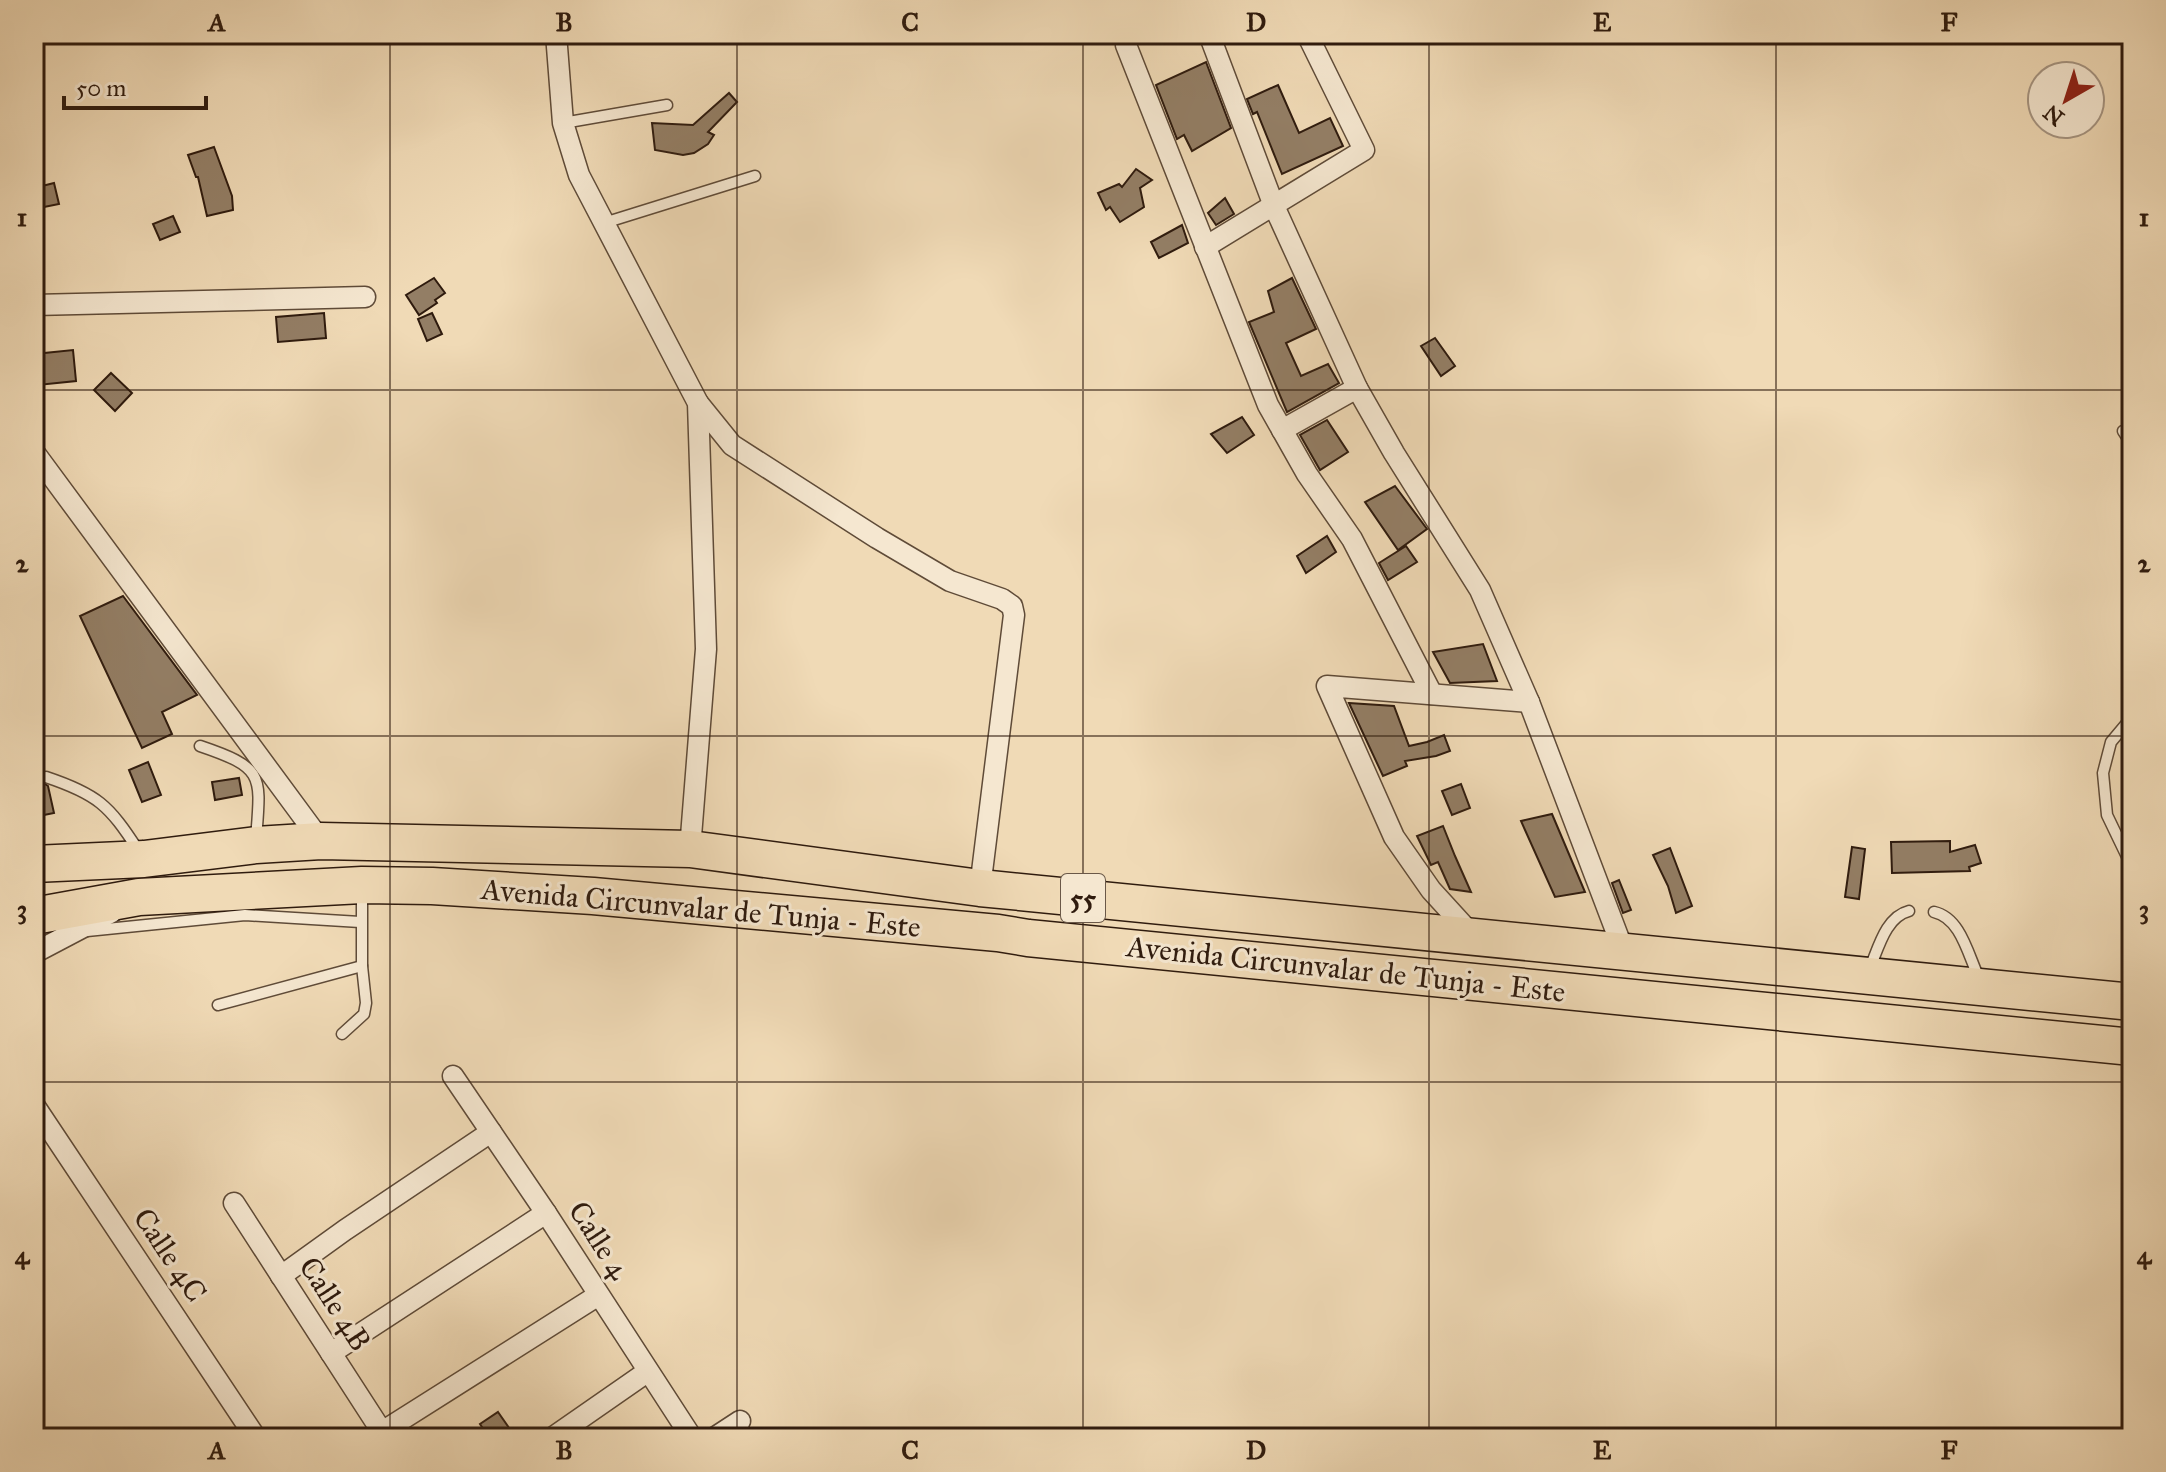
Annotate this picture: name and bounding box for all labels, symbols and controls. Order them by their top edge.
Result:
text: A [206,6,226,38]
text: B [555,6,573,38]
text: C [901,6,919,38]
text: D [1246,6,1266,38]
text: E [1593,6,1612,38]
text: F [1941,6,1958,38]
scale bar [64,60,206,110]
north arrow [2026,60,2106,140]
text: 50 m [76,73,126,103]
text: N [2038,99,2069,132]
text: 1 [17,201,27,233]
text: 1 [2139,201,2149,233]
text: 2 [16,547,30,579]
text: 2 [2138,547,2152,579]
street label: Avenida Circunvalar de Tunja - Este [478,871,922,945]
road number: 55 [1061,874,1105,922]
text: 3 [17,893,27,925]
text: 3 [2139,893,2149,925]
street label: Avenida Circunvalar de Tunja - Este [1123,928,1567,1010]
street label: Calle 4 [561,1195,638,1286]
street label: Calle 4C [126,1201,214,1309]
text: 4 [15,1239,31,1271]
text: 4 [2137,1239,2153,1271]
street label: Calle 4B [291,1250,379,1358]
text: A [206,1434,226,1466]
text: B [555,1434,573,1466]
text: C [901,1434,919,1466]
text: D [1246,1434,1266,1466]
text: E [1593,1434,1612,1466]
text: F [1941,1434,1958,1466]

